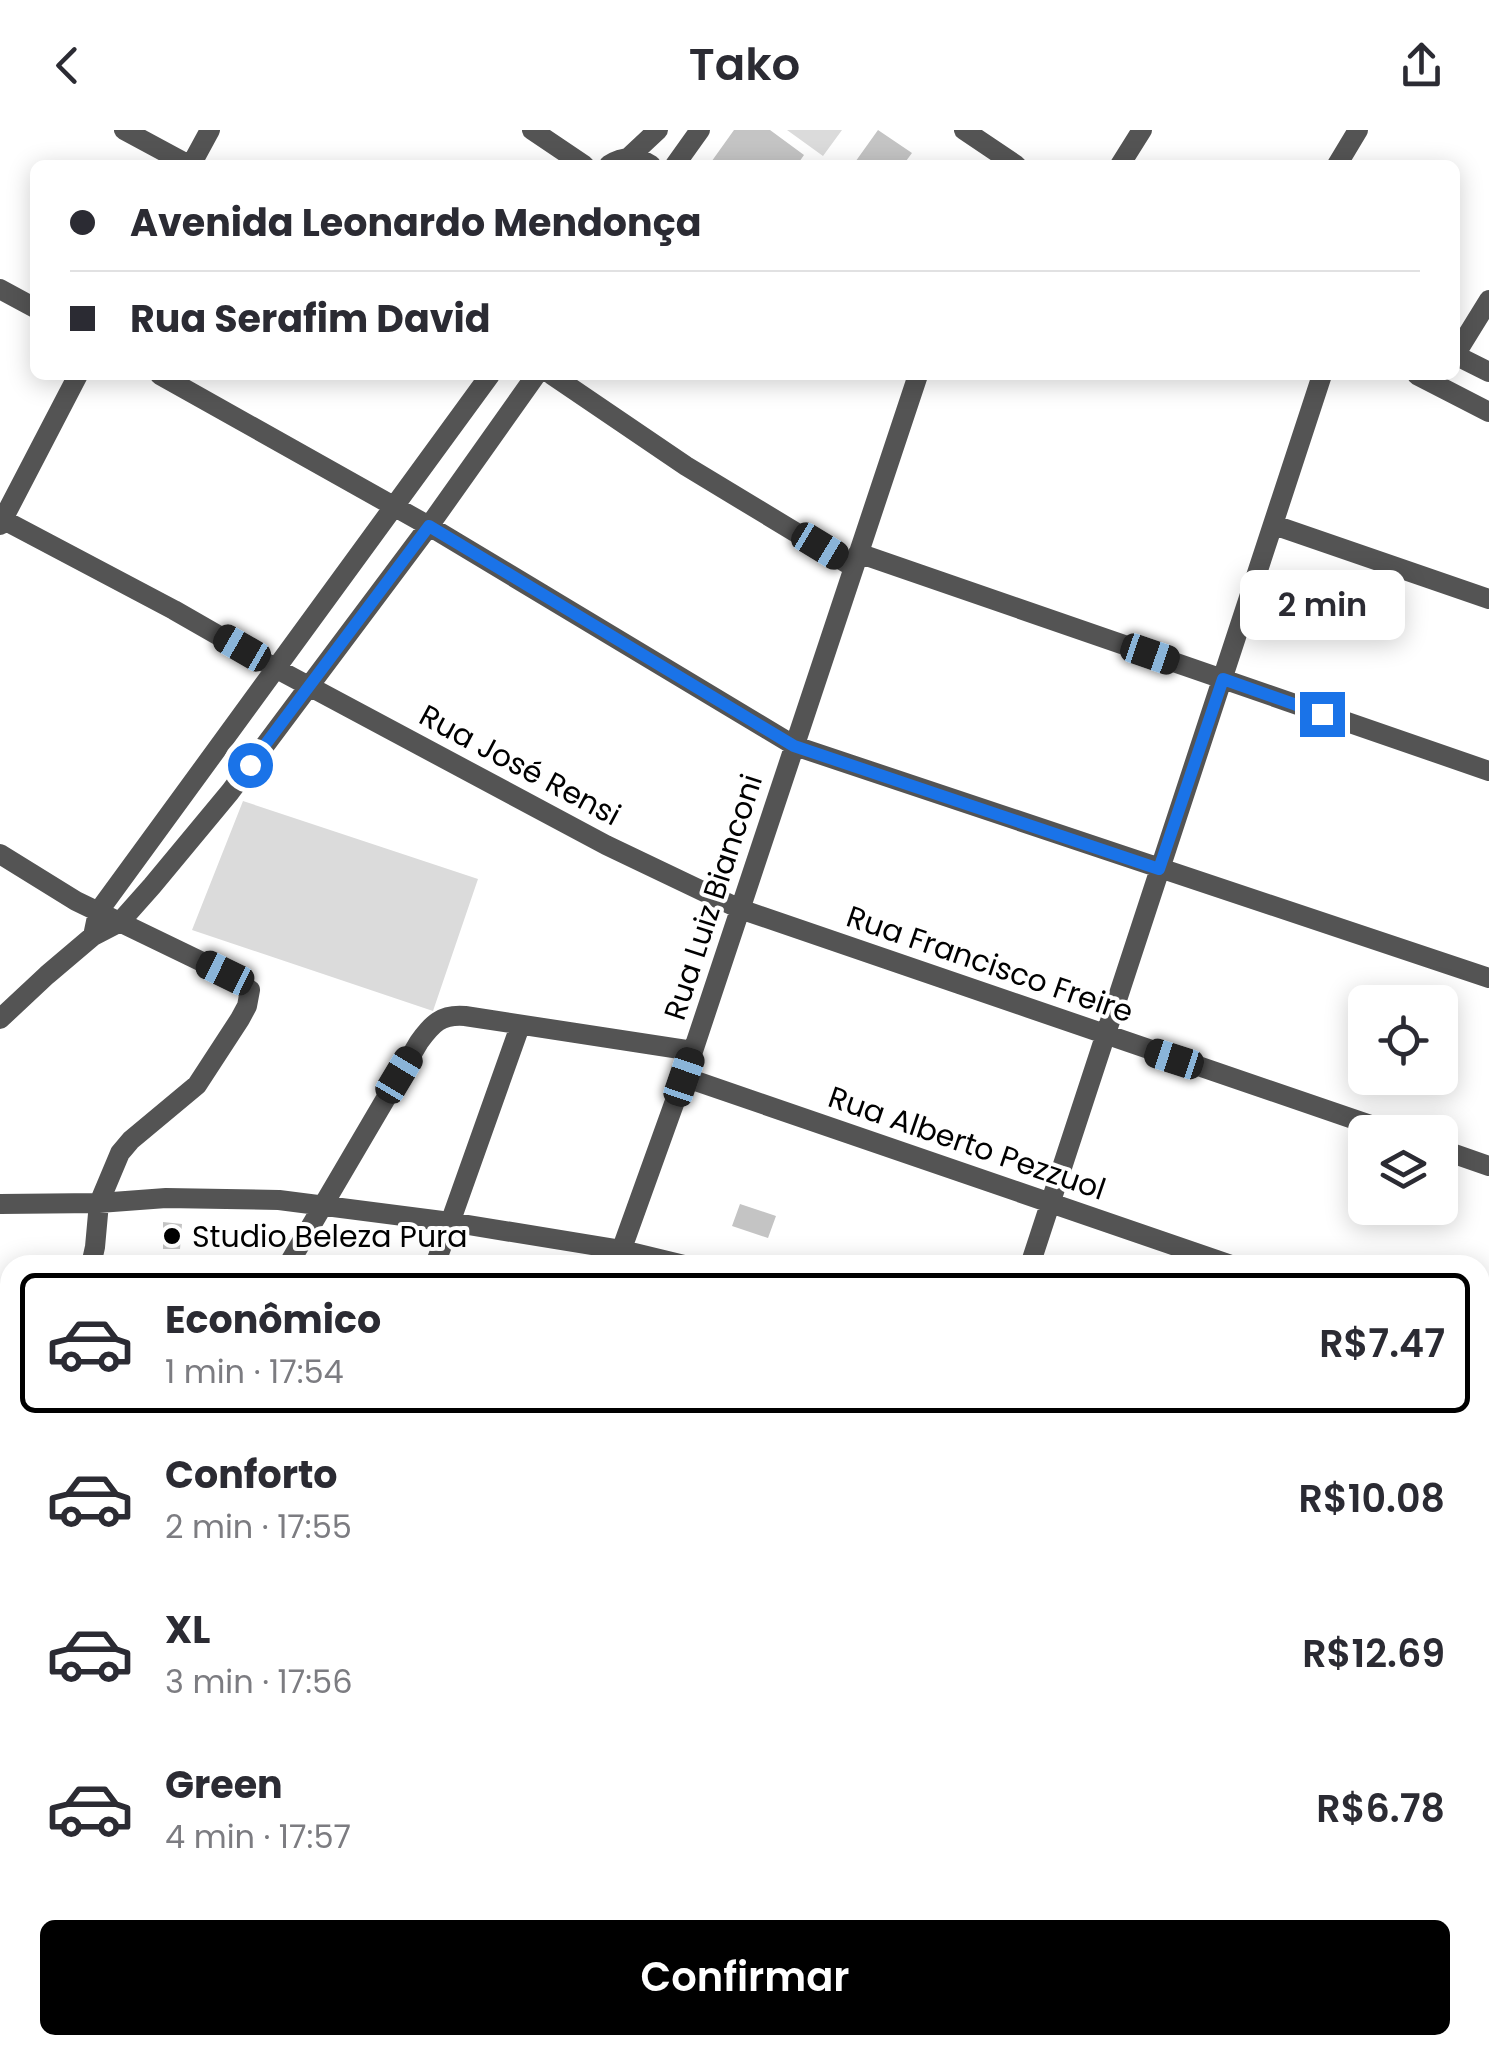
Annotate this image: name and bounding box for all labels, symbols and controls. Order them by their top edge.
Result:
text: Tako [689,33,800,96]
icon: back [40,38,95,93]
icon: share [1394,38,1449,93]
text: Avenida Leonardo Mendonça [130,196,701,249]
text: Rua Serafim David [130,292,491,345]
car [787,518,853,574]
callout: 2 min [1240,569,1404,639]
text: 2 min [1278,582,1367,627]
car [209,620,275,676]
car [1117,630,1183,678]
route end [1300,692,1345,737]
street label: Rua José Rensi [412,694,628,836]
route start [228,743,273,788]
street label: Rua Luiz Bianconi [653,769,773,1025]
street label: Rua Francisco Freire [841,895,1139,1033]
car [191,946,259,1000]
map controls [1348,985,1458,1225]
button: locate [1348,985,1458,1095]
car [1141,1035,1207,1083]
car [371,1042,427,1108]
car [660,1044,708,1110]
street label: Rua Alberto Pezzuol [823,1075,1111,1211]
button: layers [1348,1115,1458,1225]
place label: Studio Beleza Pura [192,1215,468,1258]
marker: Studio Beleza Pura [161,1225,183,1247]
text: Econômico [165,1293,381,1346]
icon: car [45,1298,135,1388]
text: R$7.47 [1319,1317,1445,1370]
text: 1 min · 17:54 [165,1349,344,1394]
text: Conforto [165,1448,338,1501]
icon: car [45,1453,135,1543]
text: R$10.08 [1299,1472,1445,1525]
text: 2 min · 17:55 [165,1504,352,1549]
text: XL [165,1603,210,1656]
icon: car [45,1608,135,1698]
text: R$12.69 [1302,1627,1445,1680]
text: 3 min · 17:56 [165,1659,353,1704]
text: Green [165,1758,283,1811]
icon: car [45,1763,135,1853]
text: R$6.78 [1316,1782,1445,1835]
text: 4 min · 17:57 [165,1814,351,1859]
button: Confirmar [40,1920,1450,2035]

